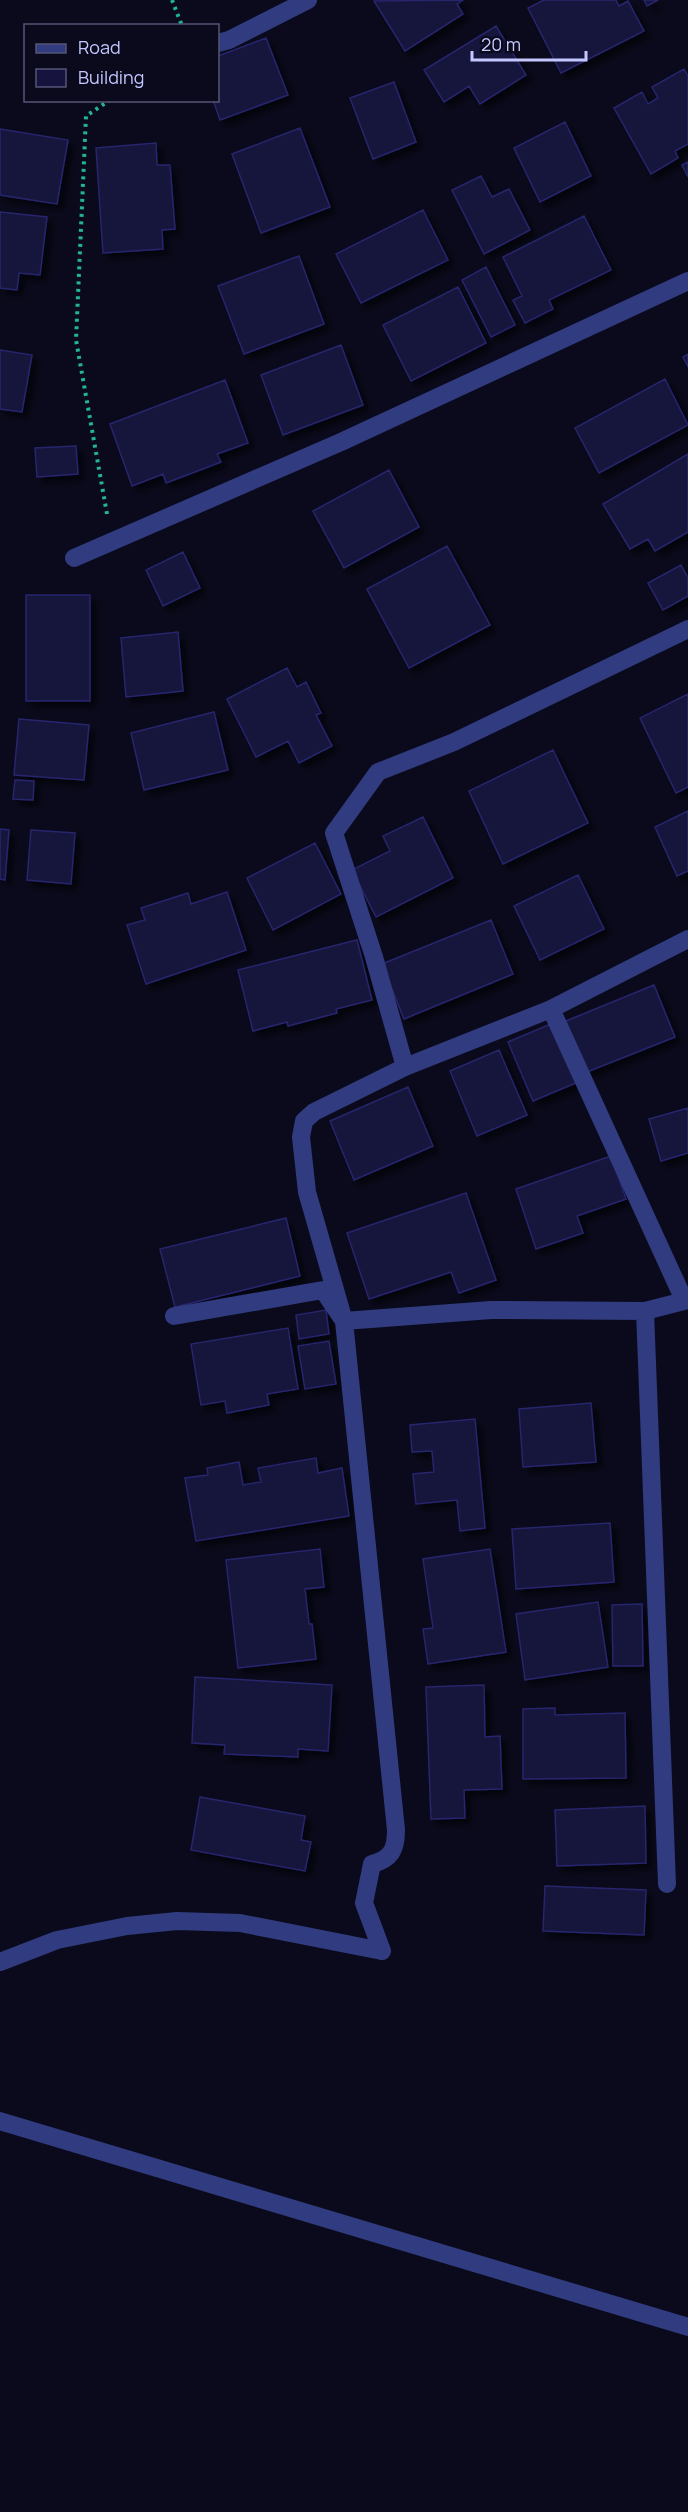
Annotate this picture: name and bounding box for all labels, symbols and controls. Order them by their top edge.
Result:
legend [24,24,219,102]
scale bar [472,24,586,62]
text: 20 m [481,32,521,56]
text: Road [78,35,121,59]
text: Building [78,65,144,89]

